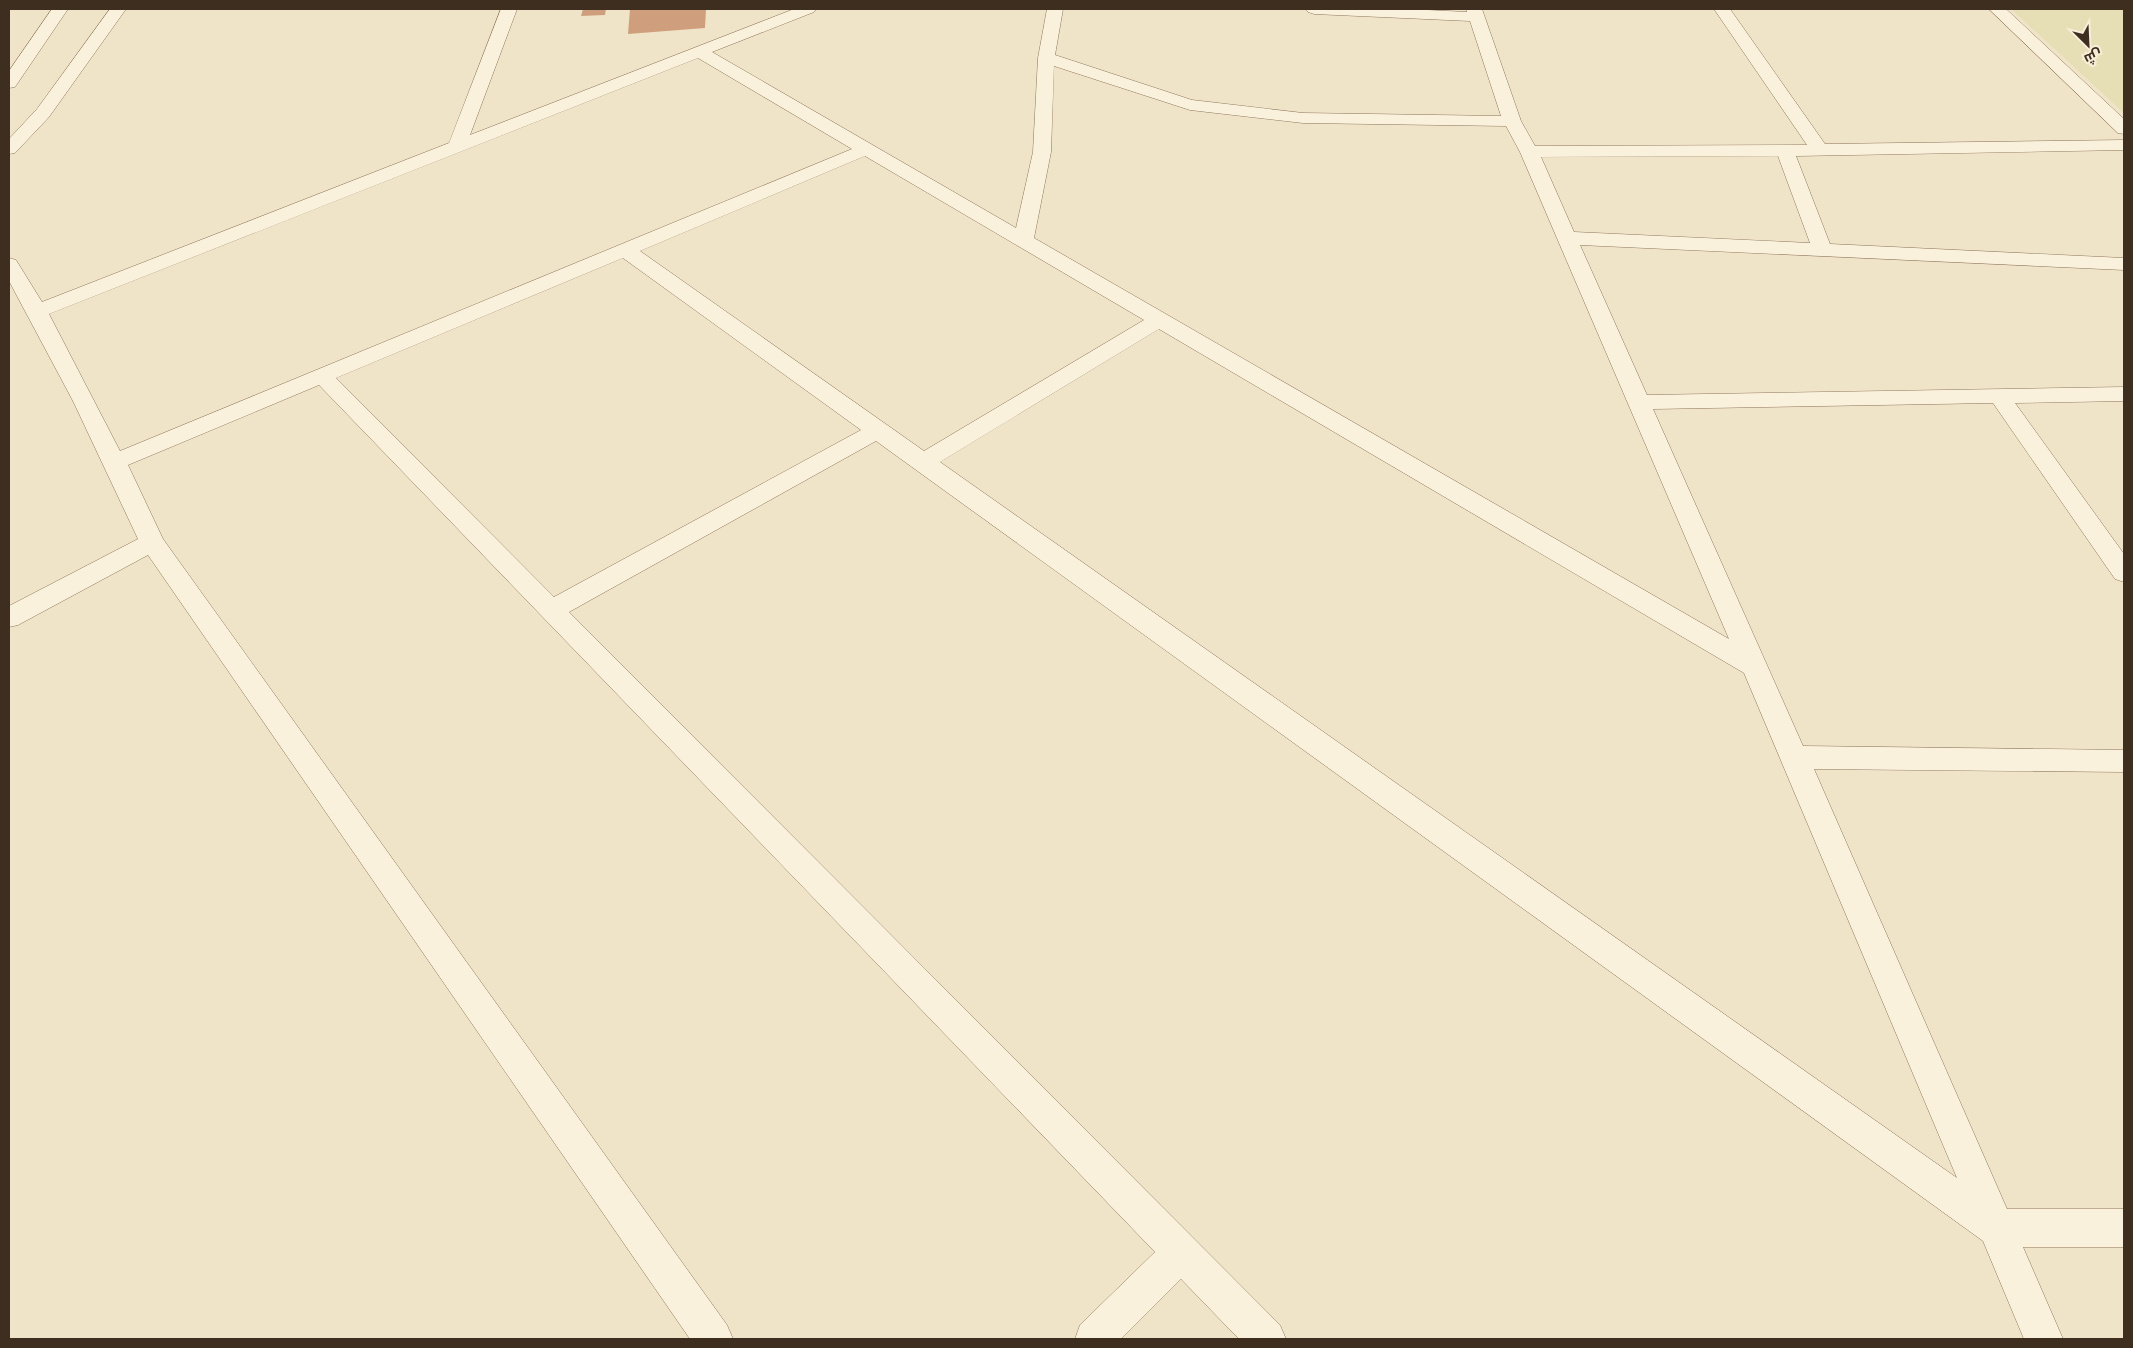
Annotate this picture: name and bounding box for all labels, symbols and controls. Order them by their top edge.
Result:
north arrow [2063,20,2113,70]
text: ش [2081,45,2105,69]

